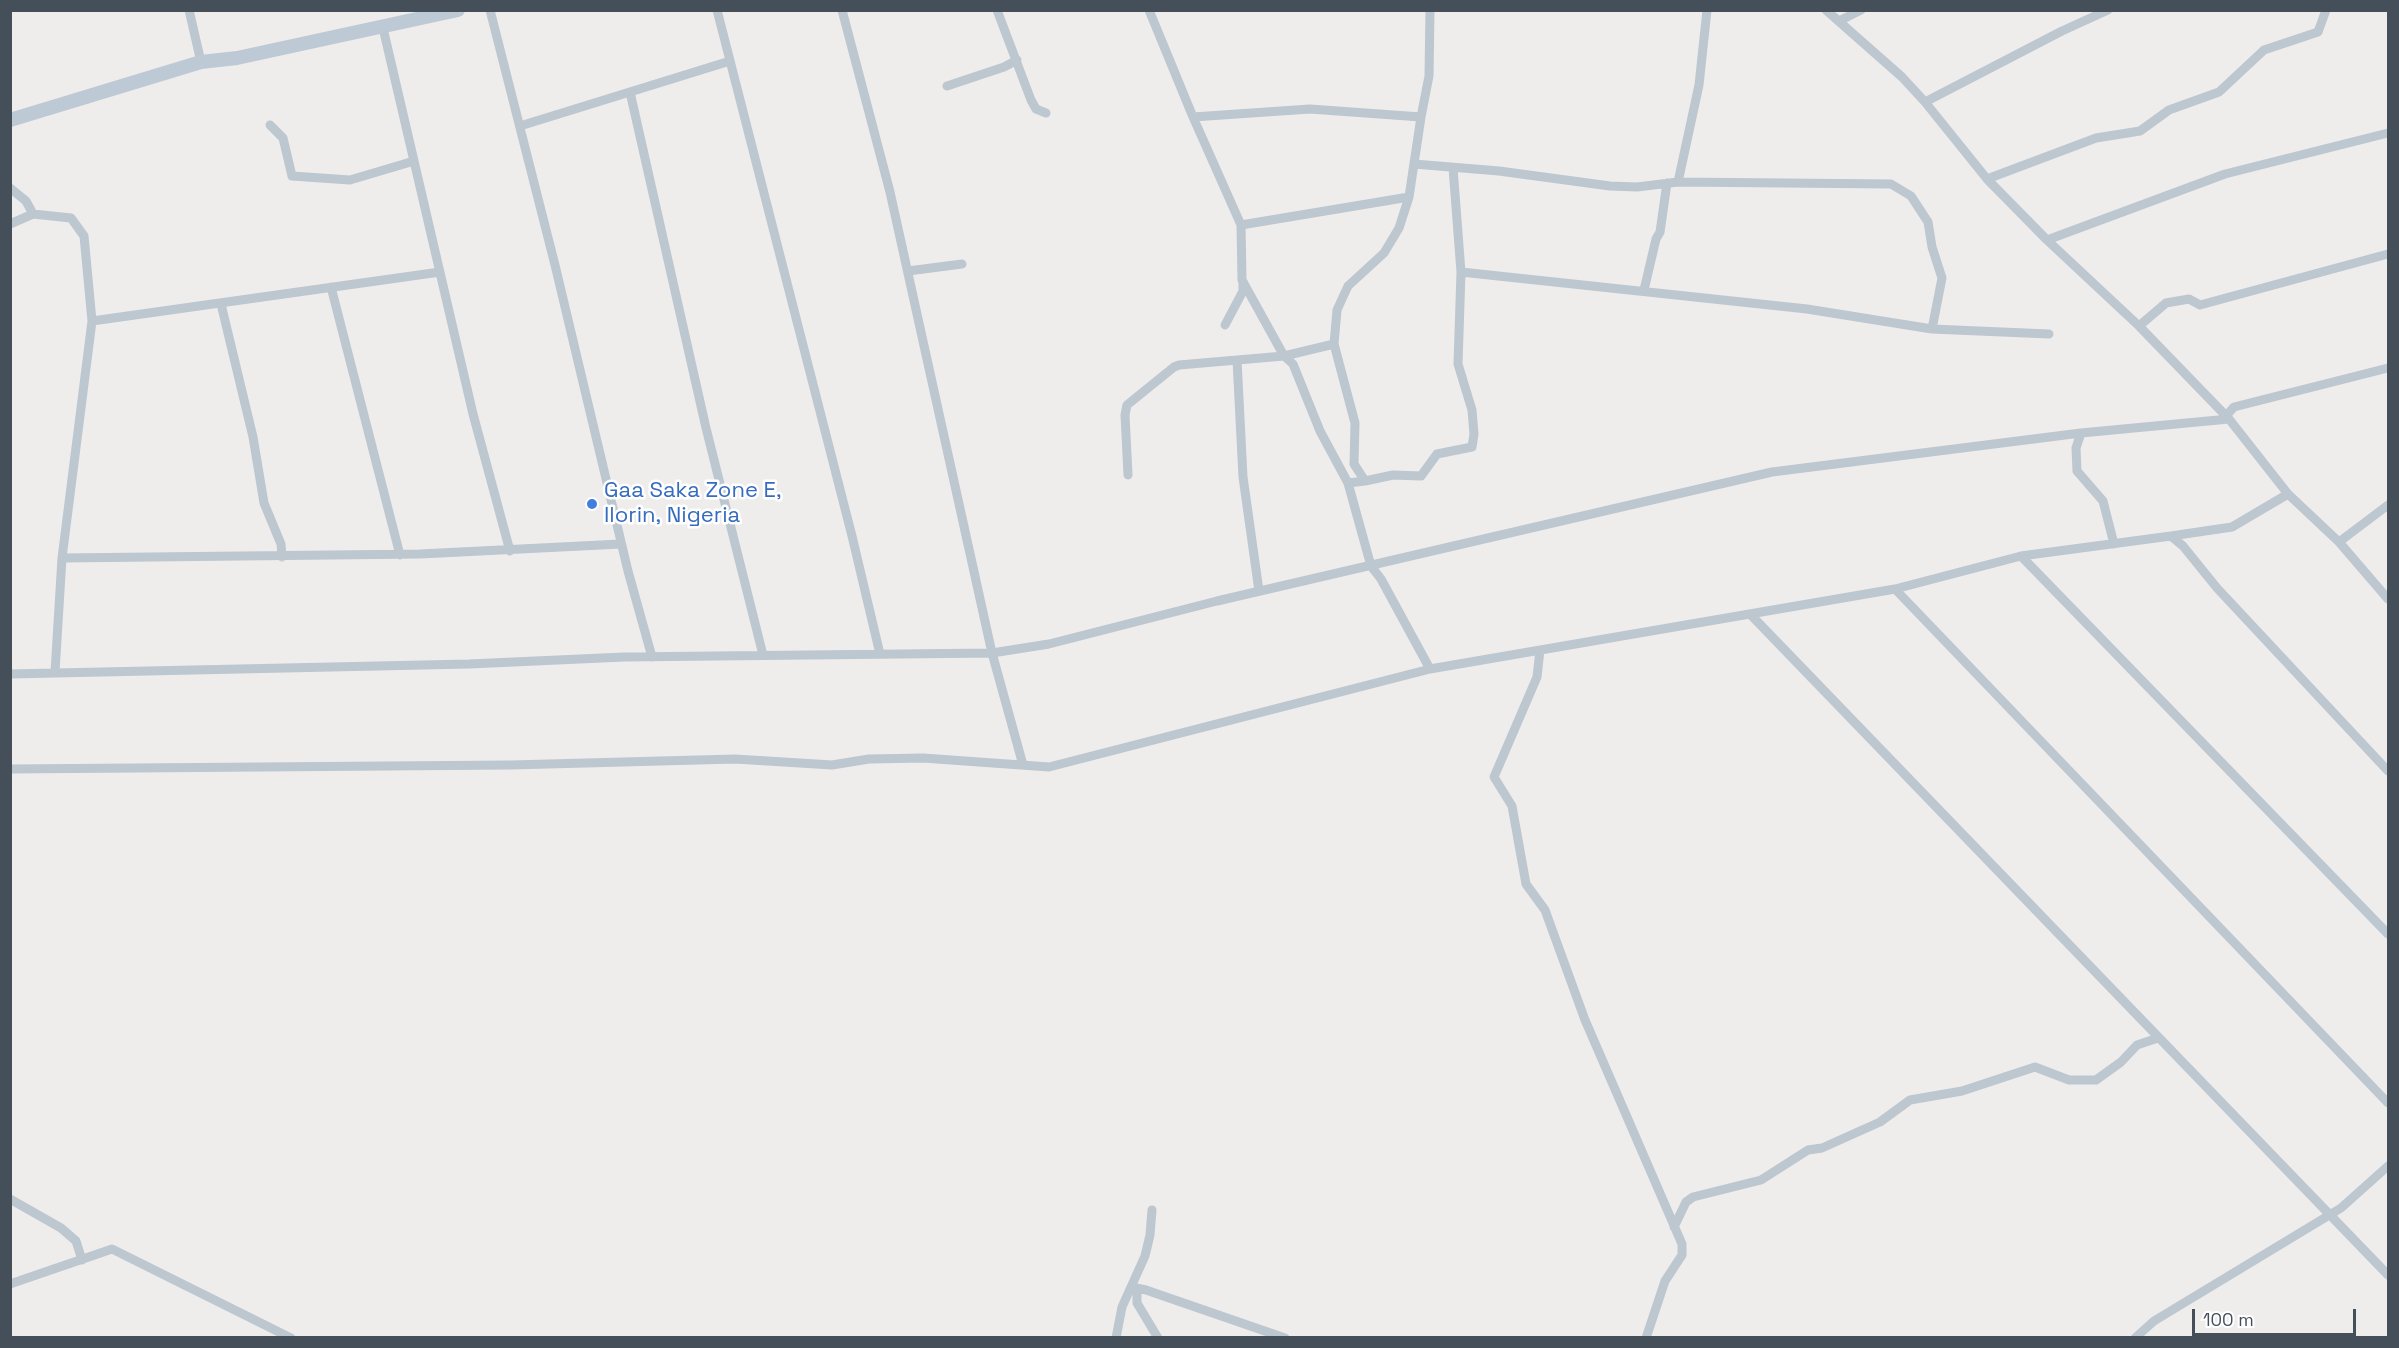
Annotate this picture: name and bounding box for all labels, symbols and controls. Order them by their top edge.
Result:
place label: Gaa Saka Zone E, Ilorin, Nigeria [604,478,782,530]
marker: Gaa Saka Zone E, Ilorin, Nigeria [585,497,599,511]
scale bar [2195,1297,2358,1335]
text: 100 m [2203,1308,2254,1331]

